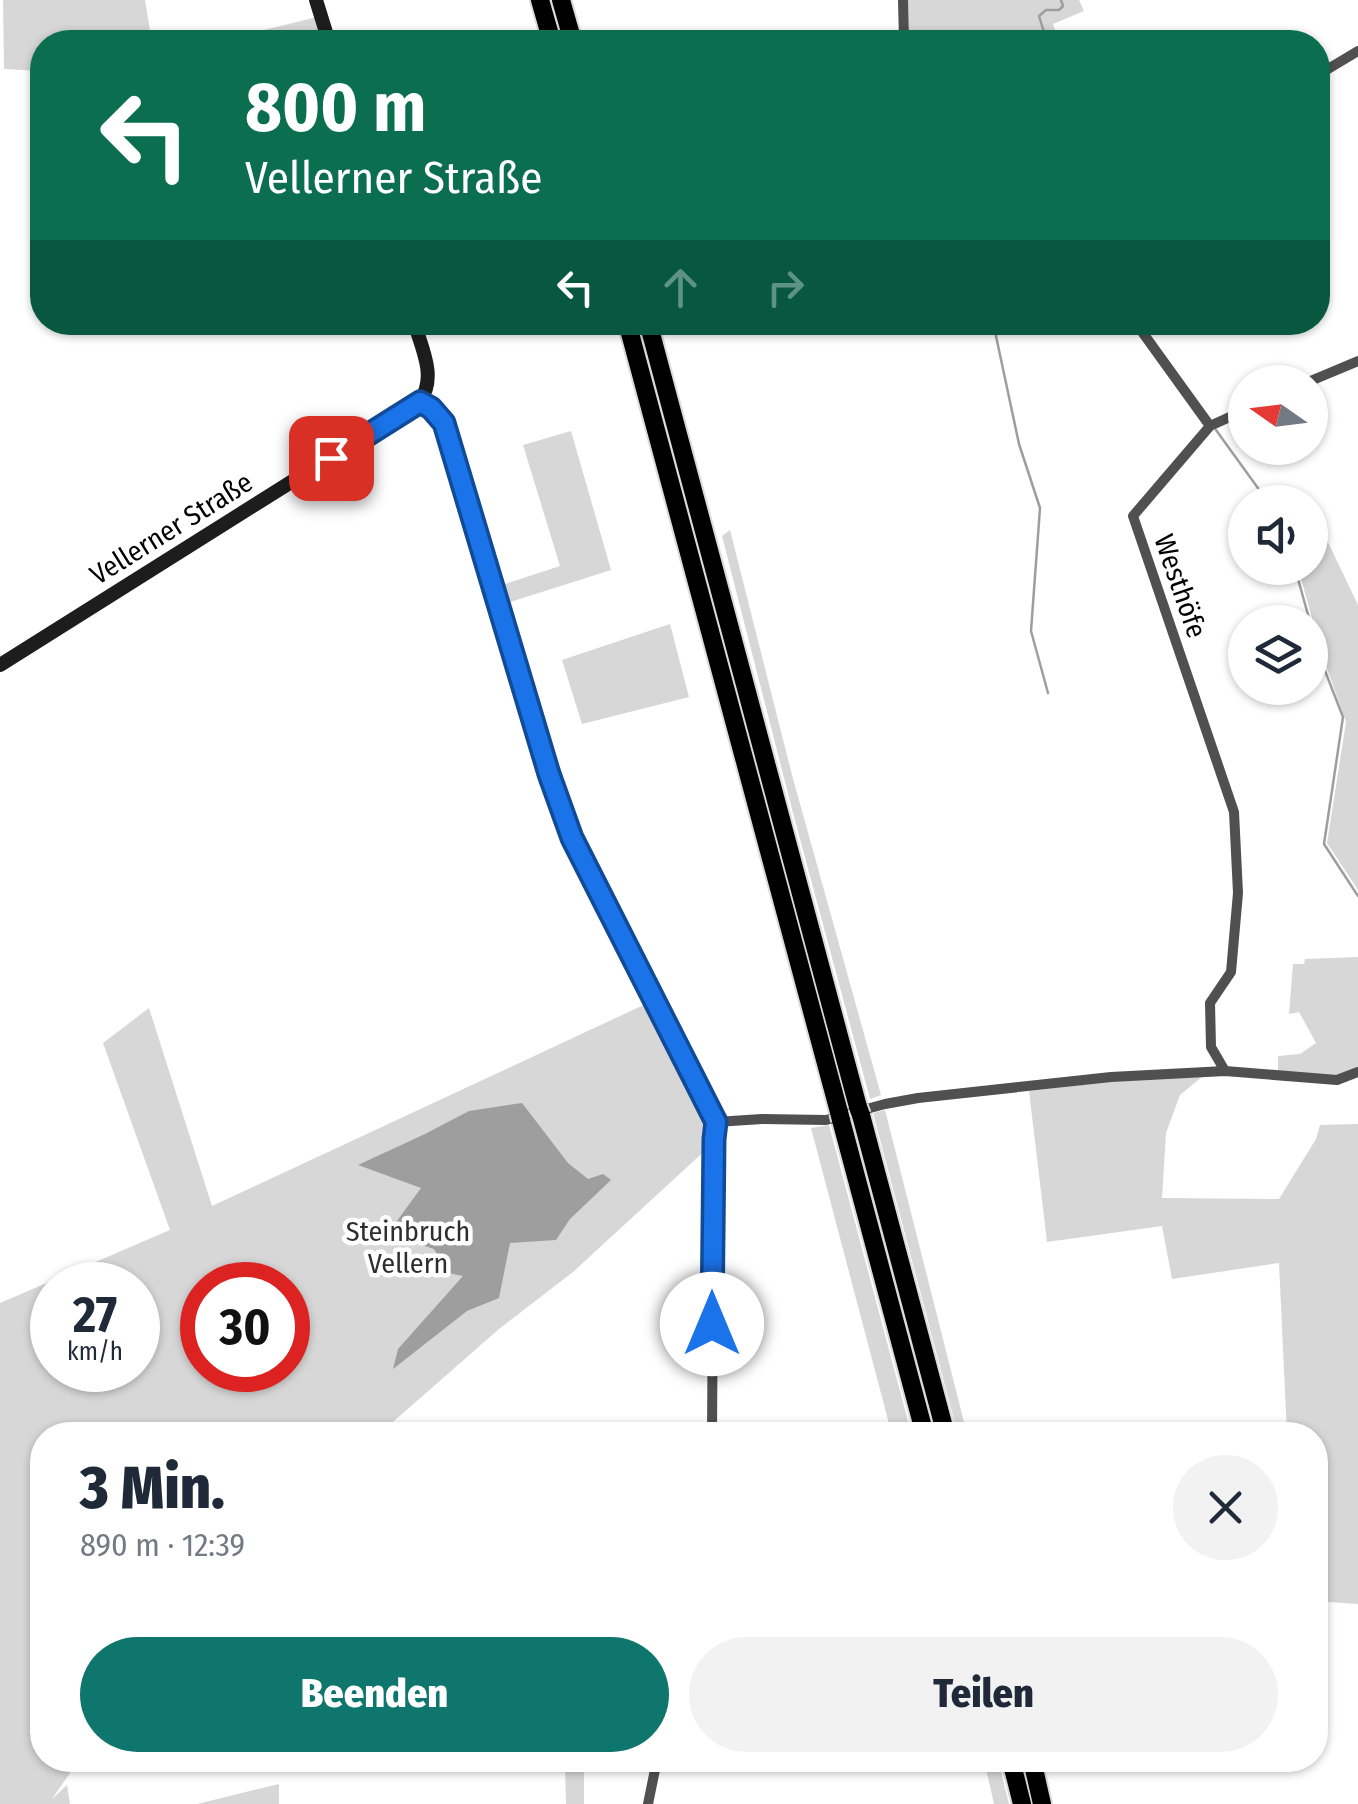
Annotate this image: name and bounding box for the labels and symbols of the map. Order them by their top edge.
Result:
north arrow [1228,365,1328,465]
pin [289,416,374,501]
street label: Vellerner Straße [84,465,258,591]
street label: Westhöfe [1147,530,1214,642]
park label: Steinbruch Vellern [346,1215,470,1280]
speed limit sign: 30 [180,1262,310,1392]
position arrow [660,1272,764,1376]

